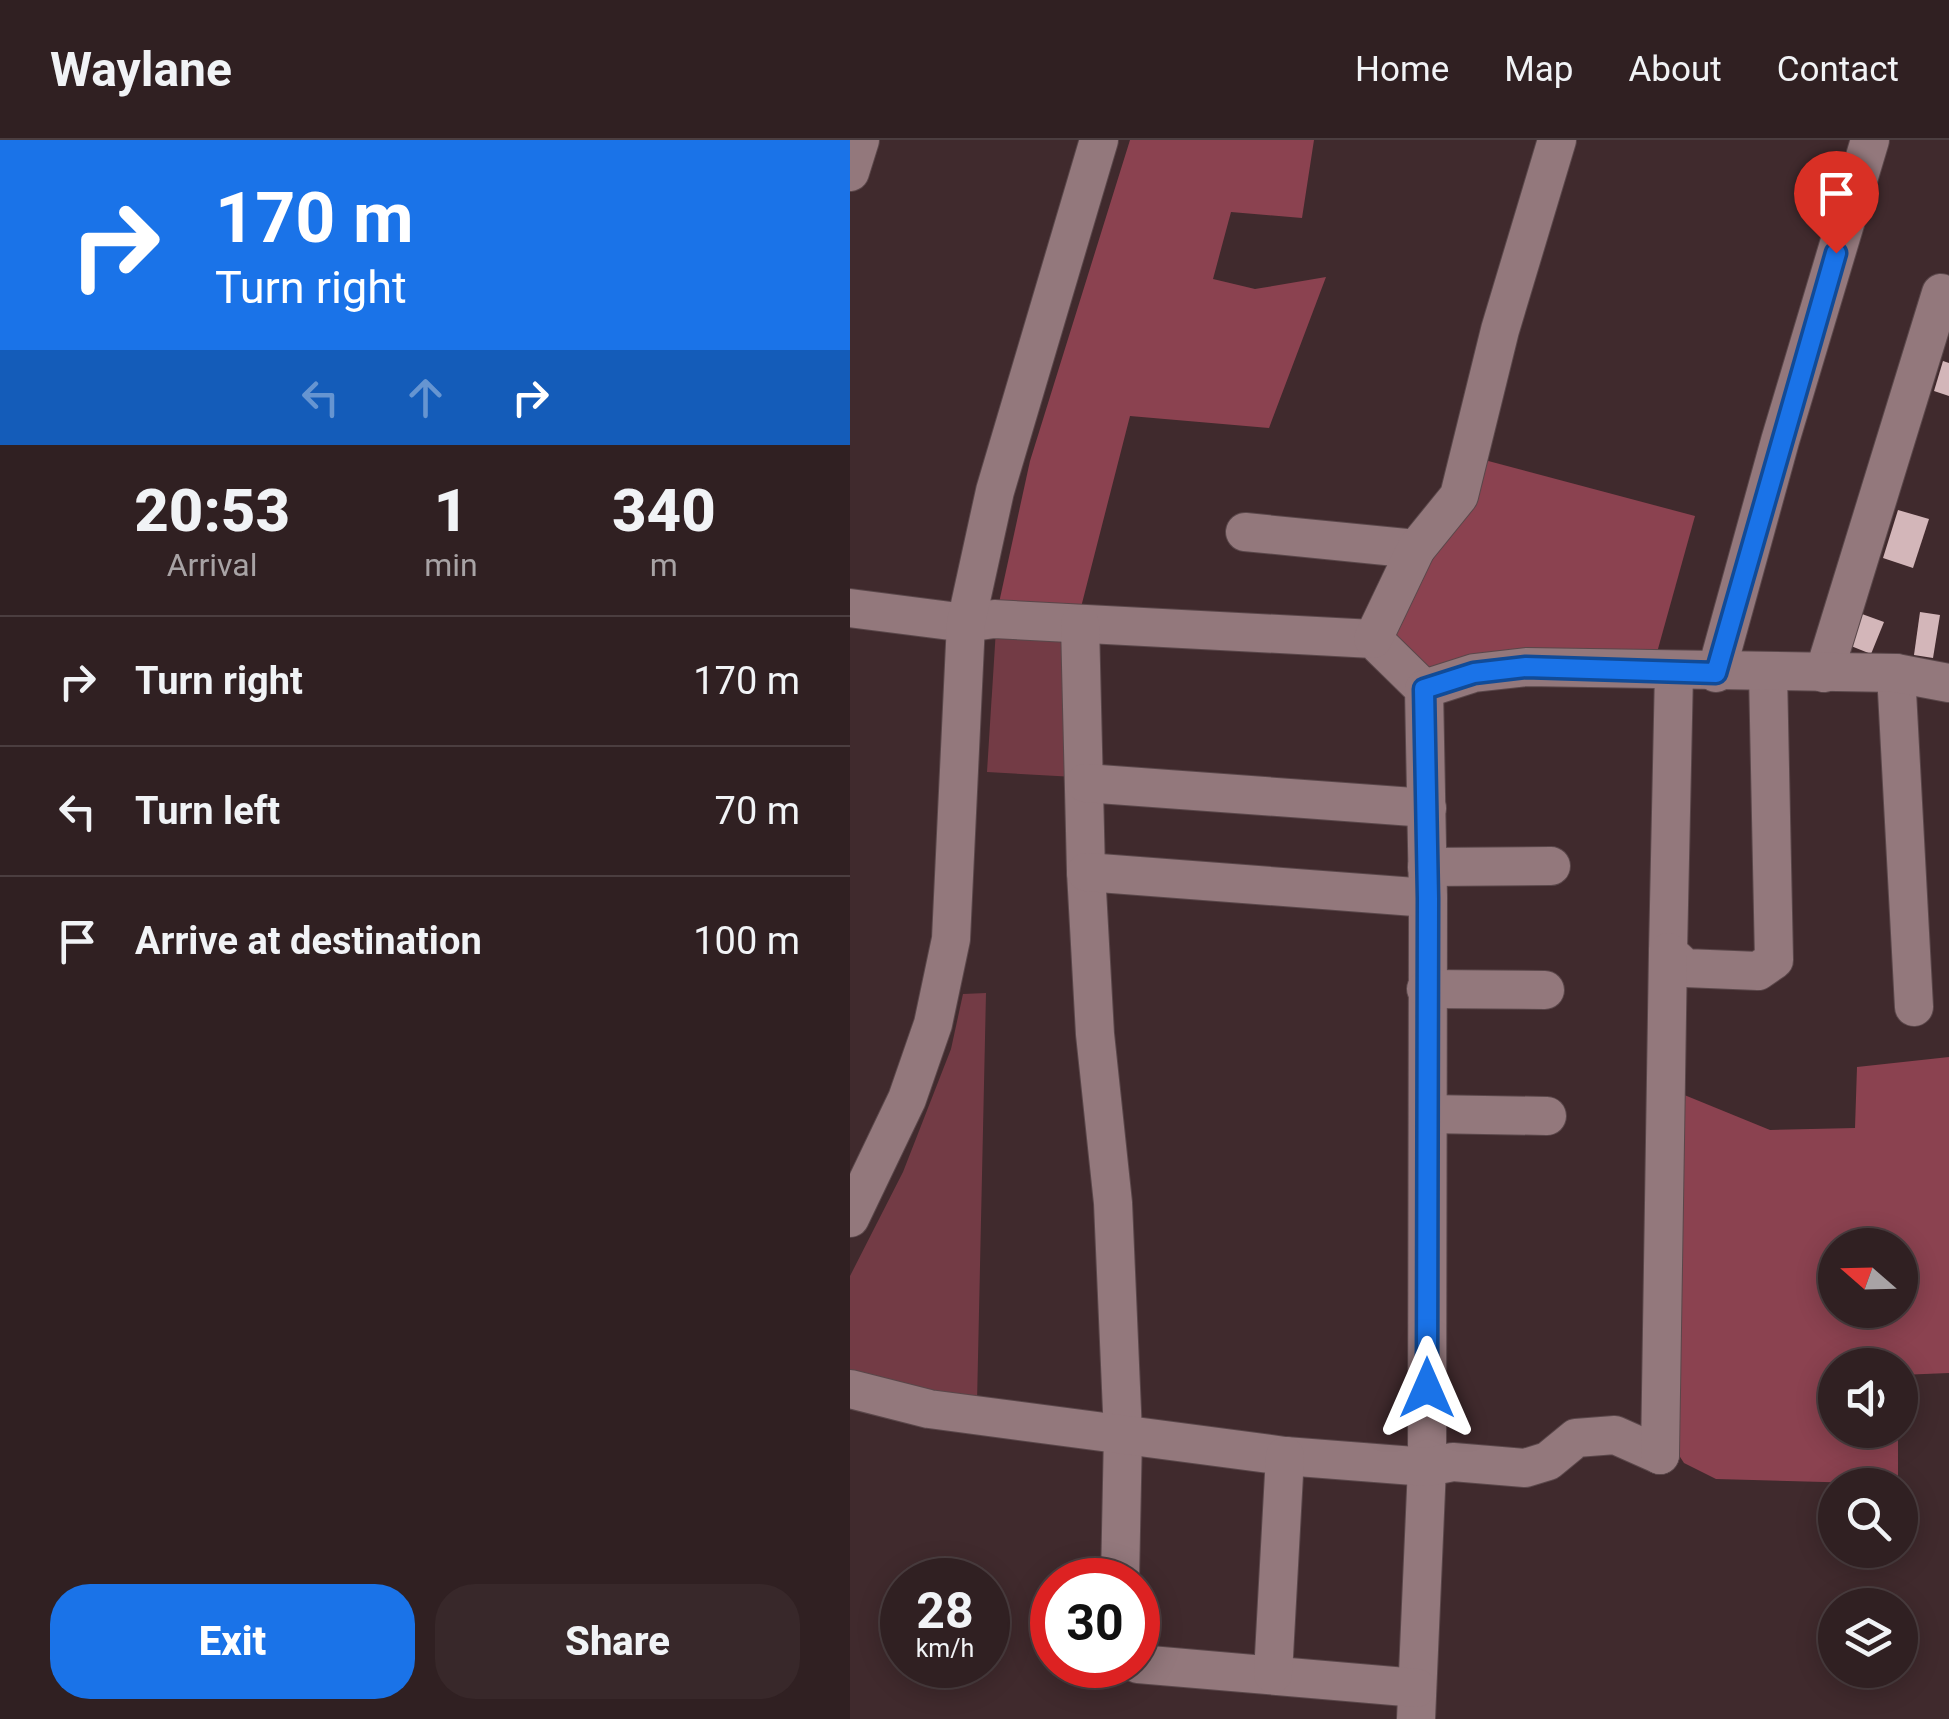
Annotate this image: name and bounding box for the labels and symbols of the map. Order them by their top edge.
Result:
pin [1794,151,1879,254]
north arrow [1818,1228,1918,1328]
position arrow [1375,1336,1479,1440]
speed limit sign: 30 [1030,1558,1160,1688]

